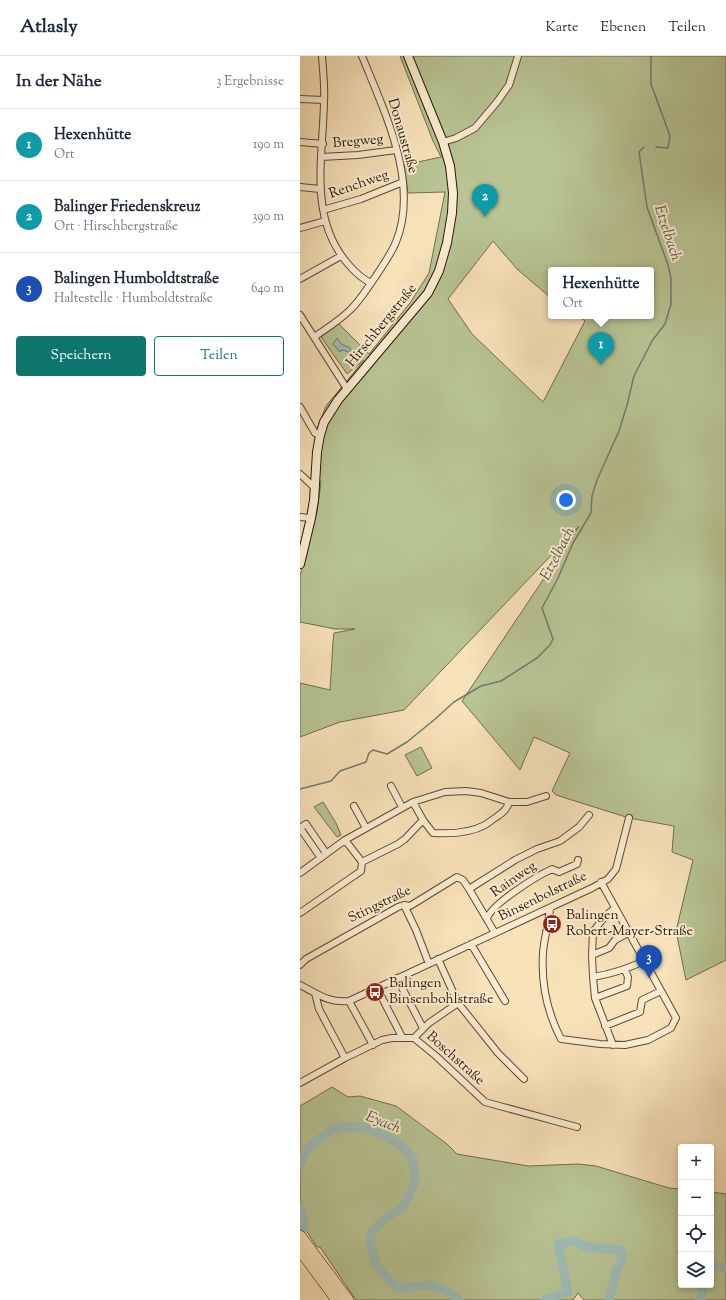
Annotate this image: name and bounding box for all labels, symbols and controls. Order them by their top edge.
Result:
text: Atlasly [20,14,78,41]
text: Karte [546,18,579,38]
text: Ebenen [601,18,646,38]
text: Teilen [668,18,706,38]
text: In der Nähe [16,70,102,94]
text: 3 Ergebnisse [216,73,284,91]
street label: Donaustraße [382,96,422,176]
text: Hexenhütte [54,125,131,146]
street label: Bregweg [332,130,384,154]
text: 1 [27,136,31,154]
text: 190 m [253,136,284,154]
text: Ort [54,146,74,164]
street label: Renchweg [326,165,392,205]
pin: 2 [472,184,498,217]
text: Balinger Friedenskreuz [54,197,200,218]
water label: Etzelbach [648,202,686,264]
text: 2 [26,208,32,226]
text: 390 m [252,208,284,226]
text: Ort · Hirschbergstraße [54,218,178,236]
popup [548,267,654,319]
text: Balingen Humboldtstraße [54,269,219,290]
text: Hexenhütte [562,274,640,295]
text: 3 [26,280,32,298]
text: 640 m [251,280,284,298]
street label: Hirschbergstraße [342,280,422,372]
text: Haltestelle · Humboldtstraße [54,290,213,308]
text: Ort [562,295,583,313]
pin: 1 [588,332,614,365]
button: Speichern [16,336,146,376]
button: Teilen [154,336,284,376]
your location [556,490,576,510]
water label: Etzelbach [536,523,581,584]
street label: Rainweg [487,857,541,903]
street label: Binsenbolstraße [495,867,591,927]
street label: Stingstraße [345,881,415,929]
place label: Balingen Robert-Mayer-Straße [566,906,693,942]
bus stop icon: Balingen Robert-Mayer-Straße [541,913,563,935]
pin: 3 [636,945,662,978]
place label: Balingen Binsenbohlstraße [389,974,494,1010]
bus stop icon: Balingen Binsenbohlstraße [364,981,386,1003]
street label: Boschstraße [421,1027,489,1091]
water label: Eyach [362,1106,404,1140]
map controls [678,1144,714,1288]
button: + [678,1144,714,1180]
button: − [678,1180,714,1216]
button: locate [678,1216,714,1252]
button: layers [678,1252,714,1288]

